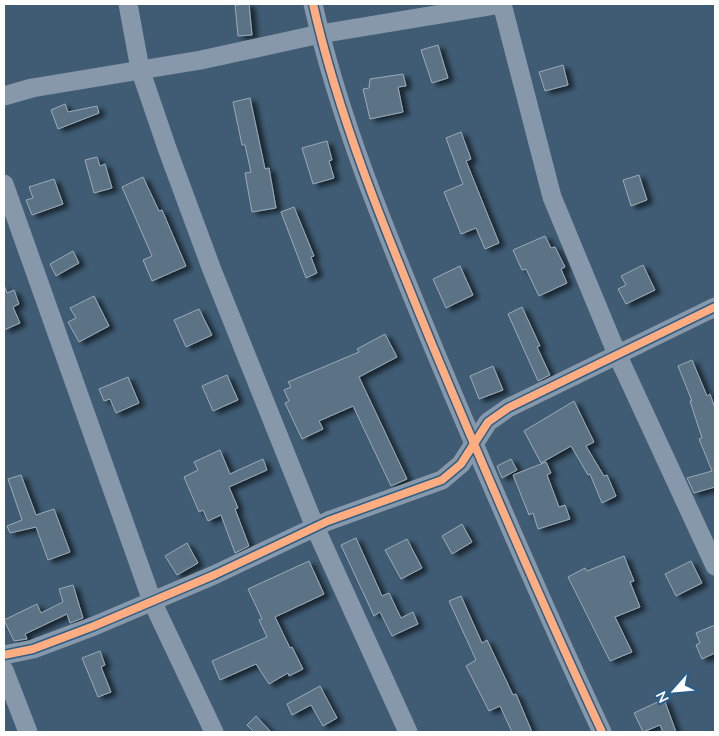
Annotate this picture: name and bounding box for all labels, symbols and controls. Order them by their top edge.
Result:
north arrow [649,666,699,716]
text: N [652,688,672,706]

